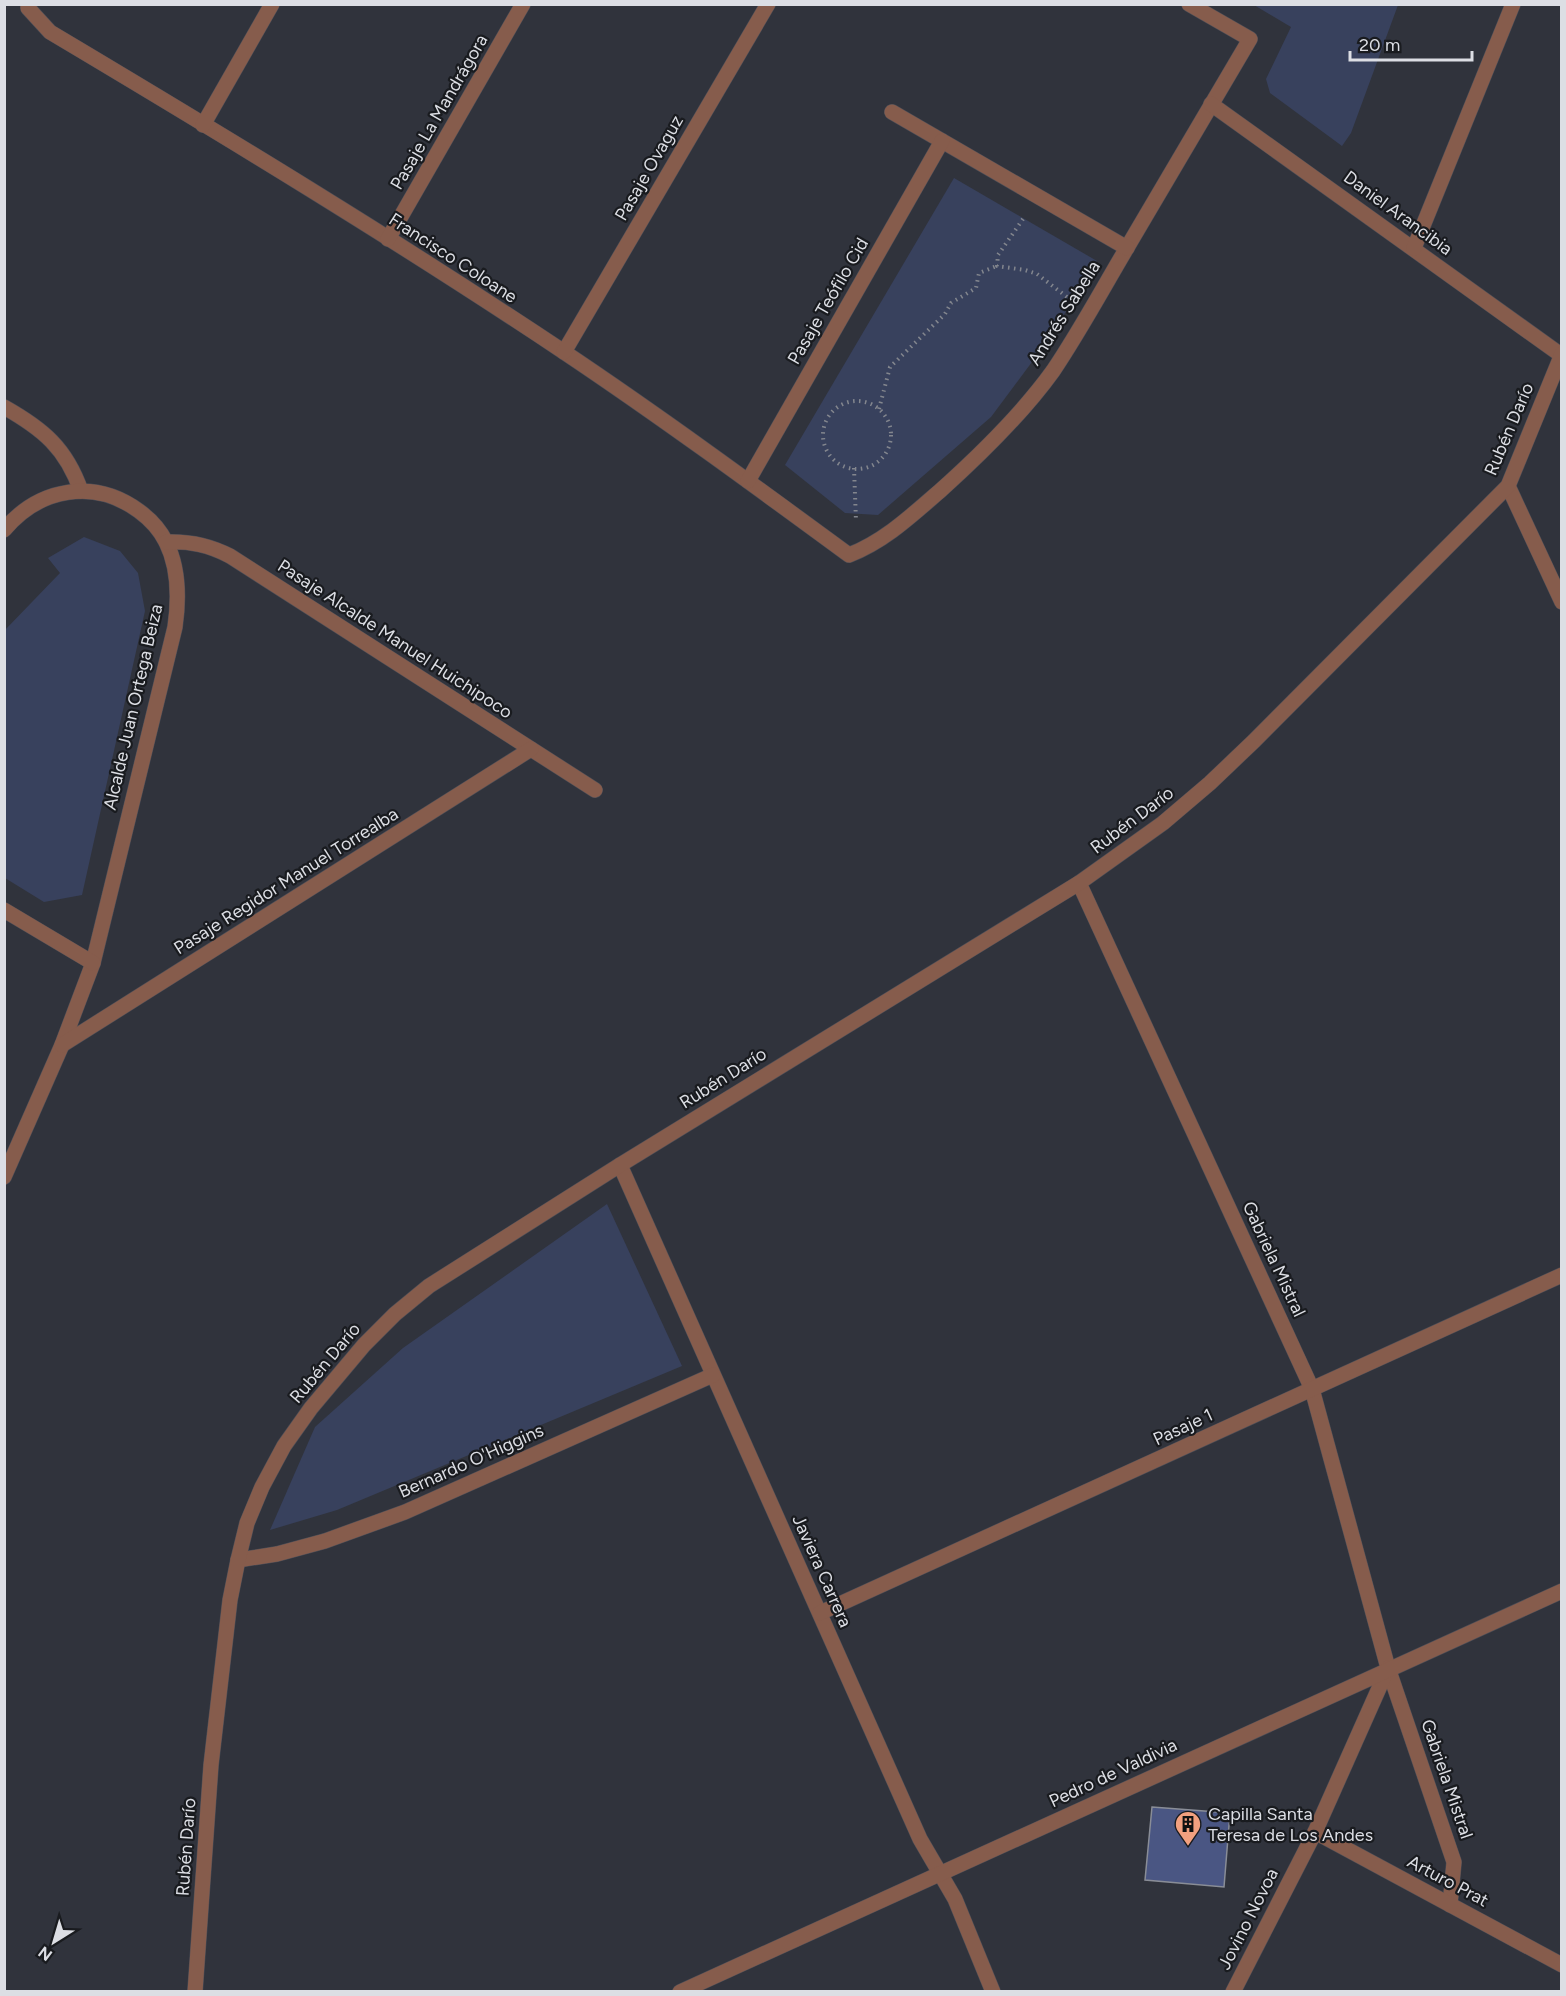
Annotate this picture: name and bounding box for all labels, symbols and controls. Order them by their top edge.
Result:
scale bar [1350,24,1472,62]
street label: Pasaje La Mandrágora [386,30,492,194]
text: 20 m [1359,34,1400,56]
street label: Pasaje Ovaguz [610,111,688,225]
street label: Daniel Arancibia [1339,166,1457,260]
street label: Francisco Coloane [385,208,521,308]
street label: Pasaje Teófilo Cid [783,234,873,368]
street label: Andrés Sabella [1023,257,1105,369]
street label: Rubén Darío [1480,379,1538,479]
street label: Pasaje Alcalde Manuel Huichipoco [273,555,517,723]
street label: Alcalde Juan Ortega Beiza [99,602,167,812]
street label: Rubén Darío [1086,782,1178,858]
street label: Pasaje Regidor Manuel Torrealba [170,803,402,959]
street label: Rubén Darío [675,1043,771,1113]
street label: Gabriela Mistral [1238,1198,1310,1320]
street label: Rubén Darío [285,1318,365,1408]
street label: Pasaje 1 [1150,1404,1216,1450]
street label: Bernardo O'Higgins [395,1419,547,1503]
street label: Javiera Carrera [787,1511,857,1631]
street label: Gabriela Mistral [1416,1716,1478,1842]
street label: Pedro de Valdivia [1045,1734,1181,1812]
street label: Rubén Darío [172,1797,200,1897]
place label: Capilla Santa Teresa de Los Andes [1208,1803,1373,1846]
building icon: Capilla Santa Teresa de Los Andes [1173,1809,1203,1847]
street label: Arturo Prat [1404,1851,1492,1912]
street label: Jovino Novoa [1213,1865,1283,1973]
north arrow [24,1912,84,1972]
text: N [35,1942,56,1965]

